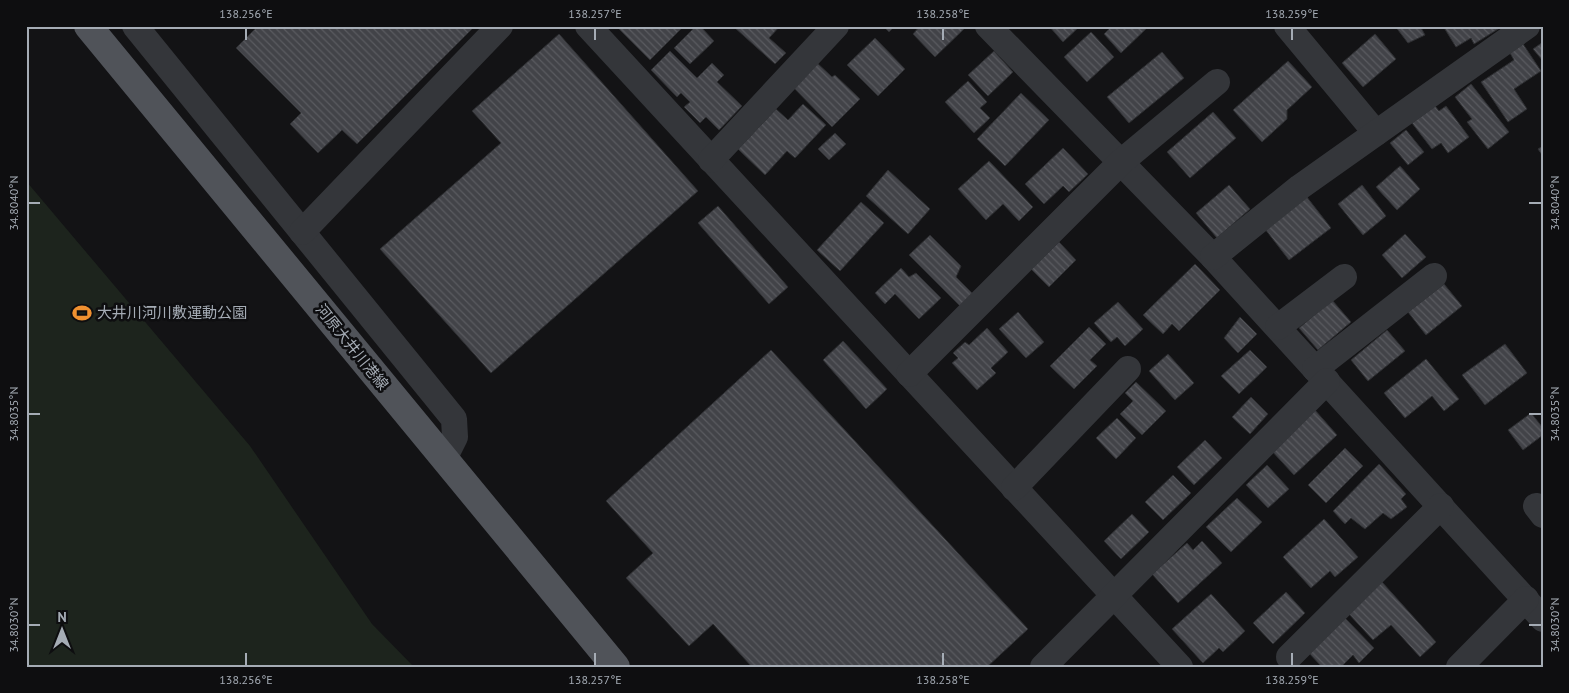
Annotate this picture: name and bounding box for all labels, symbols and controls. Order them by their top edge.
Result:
text: 138.256°E [219,6,273,21]
text: 138.257°E [568,6,622,21]
text: 138.258°E [916,6,970,21]
text: 138.259°E [1265,6,1319,21]
text: 34.8040°N [6,176,21,230]
text: 34.8040°N [1547,176,1562,230]
street label: 河原大井川港線 [312,300,393,393]
sports icon: 大井川河川敷運動公園 [71,302,93,324]
place label: 大井川河川敷運動公園 [97,303,247,322]
text: 34.8035°N [6,387,21,441]
text: 34.8035°N [1547,387,1562,441]
text: 34.8030°N [6,598,21,652]
text: 34.8030°N [1547,598,1562,652]
north arrow [38,606,88,656]
text: N [57,608,67,626]
text: 138.256°E [219,672,273,687]
text: 138.257°E [568,672,622,687]
text: 138.258°E [916,672,970,687]
text: 138.259°E [1265,672,1319,687]

